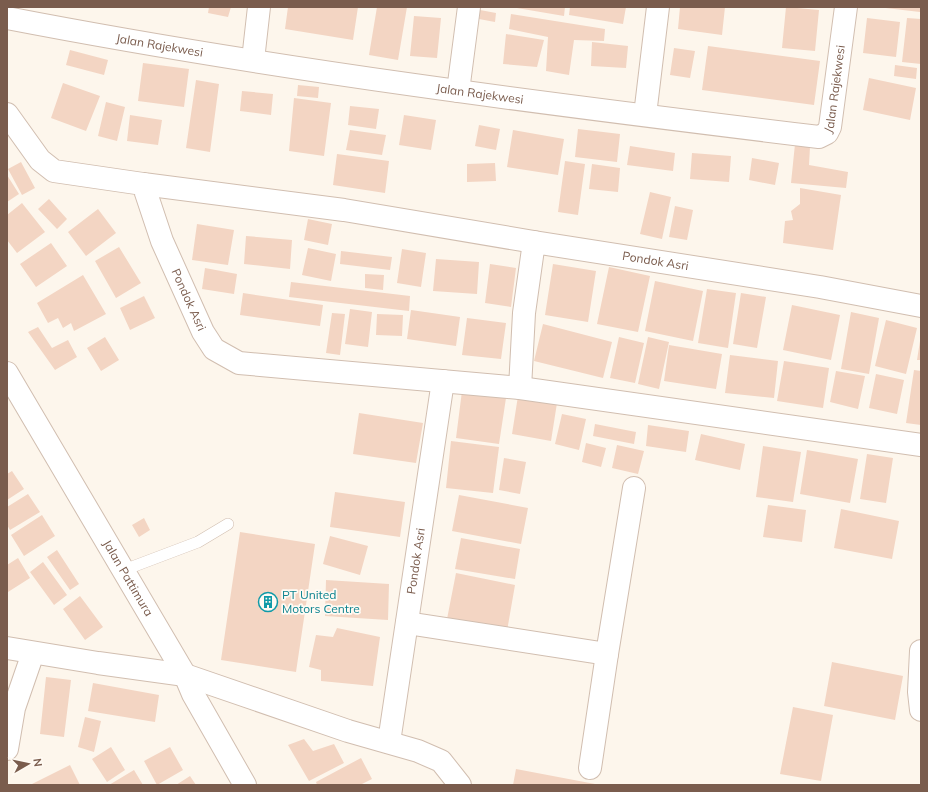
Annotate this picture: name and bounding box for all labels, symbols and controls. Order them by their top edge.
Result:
street label: Jalan Rajekwesi [115,30,204,60]
street label: Jalan Rajekwesi [820,44,848,135]
street label: Jalan Rajekwesi [435,80,525,107]
street label: Pondok Asri [621,248,690,273]
street label: Pondok Asri [168,266,210,333]
street label: Pondok Asri [403,527,428,595]
street label: Jalan Pattimura [100,537,157,619]
place label: PT United Motors Centre [282,587,360,616]
building icon: PT United Motors Centre [257,591,279,613]
north arrow [8,744,48,784]
text: N [30,757,45,768]

